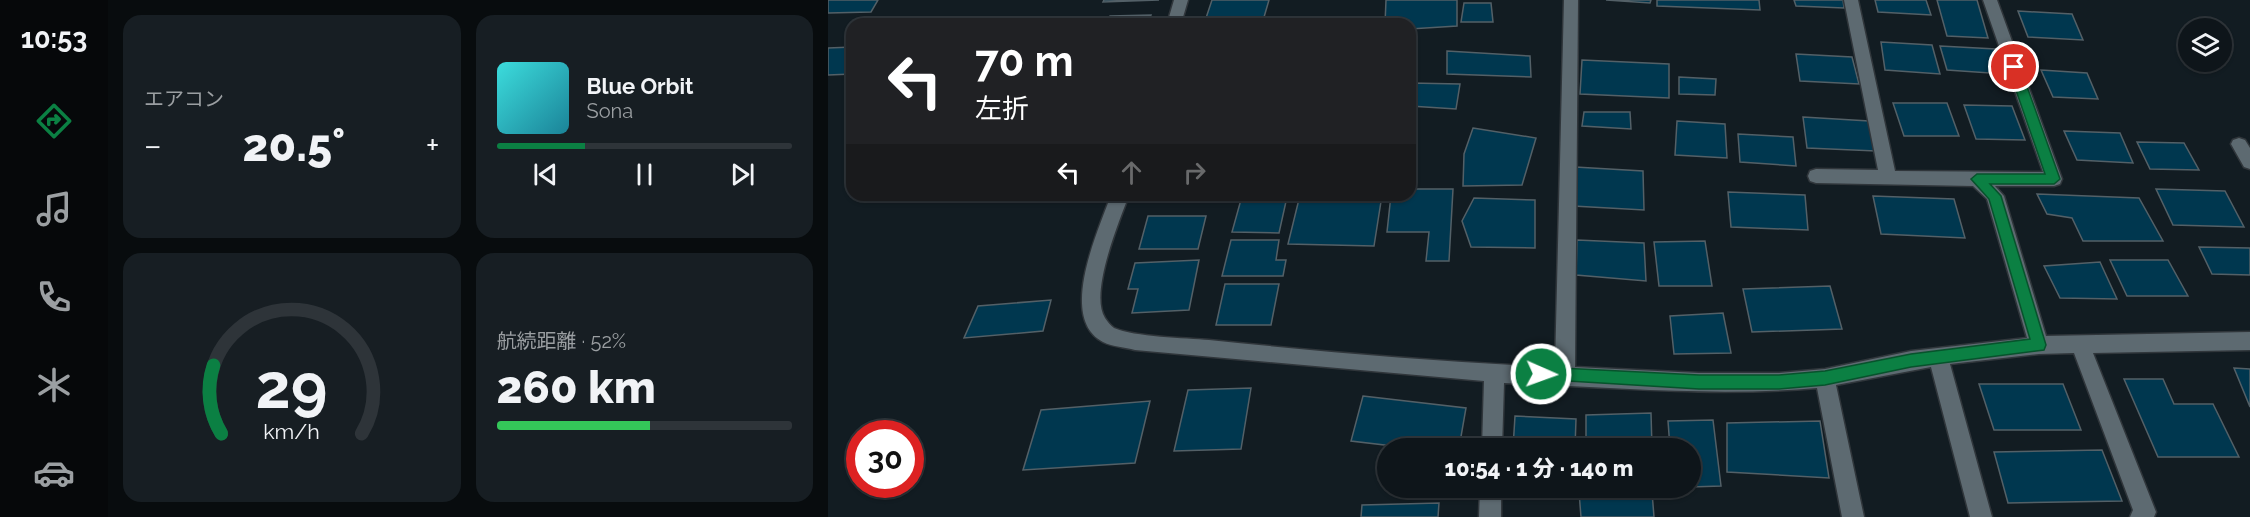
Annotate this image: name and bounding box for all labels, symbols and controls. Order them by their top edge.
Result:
map controls [2178,18,2232,72]
button: layers [2178,18,2232,72]
text: 10:53 [21,23,87,54]
text: 70 m [975,37,1074,86]
pin [1988,41,2039,92]
icon: left [876,42,954,120]
icon: arrive [1997,50,2030,83]
text: Blue Orbit [587,73,694,99]
text: エアコン [144,87,224,111]
text: 左折 [975,93,1029,124]
text: Sona [587,99,633,123]
icon: directions [33,100,75,142]
text: 20.5° [242,119,345,172]
text: − [144,126,162,165]
text: + [426,126,440,165]
icon: left [1052,156,1085,189]
icon: ahead [1115,156,1148,189]
icon: right [1178,156,1211,189]
icon: previous [529,158,562,191]
icon: pause [628,158,661,191]
icon: next [726,158,759,191]
icon: music [33,188,75,230]
icon: phone [33,276,75,318]
text: 航続距離 · 52% [497,329,626,353]
position arrow [1509,342,1573,406]
text: 29 [256,349,328,423]
text: 260 km [497,361,656,414]
icon: climate [33,364,75,406]
text: km/h [263,420,320,445]
speed limit sign: 30 [846,420,924,498]
icon: car [33,452,75,494]
text: 10:54 · 1 分 · 140 m [1445,455,1633,481]

